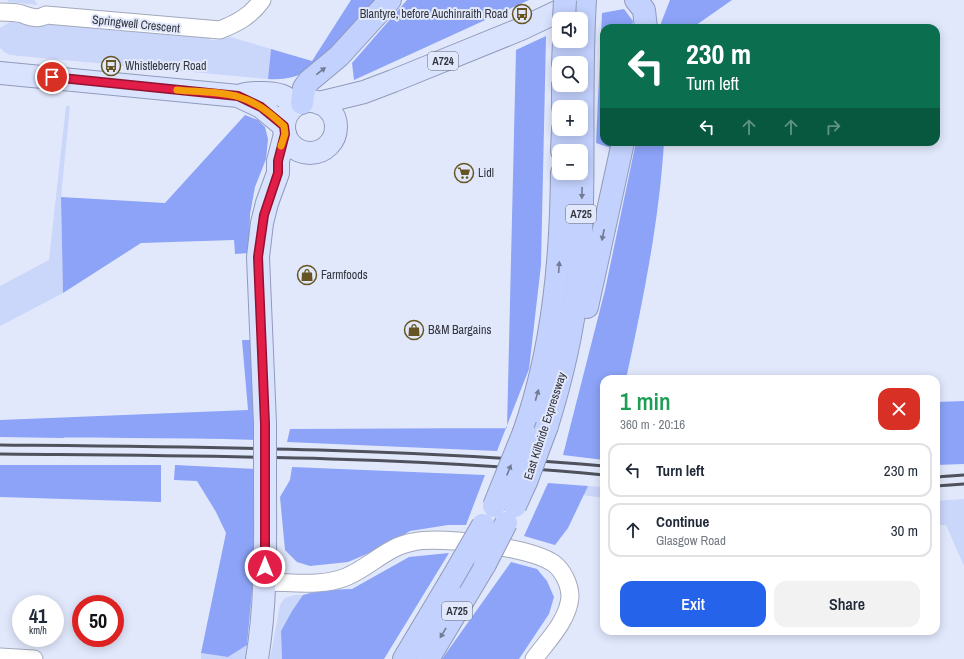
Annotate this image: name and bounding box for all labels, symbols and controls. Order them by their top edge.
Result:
bus stop icon: Blantyre, before Auchinraith Road [511,3,533,25]
place label: Blantyre, before Auchinraith Road [360,6,508,22]
street label: Springwell Crescent [91,11,181,37]
map controls [552,12,588,180]
button: sound [552,12,588,48]
text: 230 m [686,35,751,73]
icon: left [620,40,672,92]
road number: A724 [428,52,458,70]
bus stop icon: Whistleberry Road [100,55,122,77]
button: search [552,56,588,92]
place label: Whistleberry Road [125,58,206,74]
pin [35,60,69,94]
icon: arrive [41,66,63,88]
one-way arrow [315,67,326,75]
text: Turn left [686,71,739,96]
button: + [552,100,588,136]
icon: left [696,116,718,138]
icon: ahead [738,116,760,138]
icon: ahead [780,116,802,138]
icon: right [822,116,844,138]
button: − [552,144,588,180]
supermarket icon: Lidl [453,162,475,184]
place label: Lidl [478,165,494,181]
one-way arrow [579,187,585,200]
road number: A725 [566,205,596,223]
one-way arrow [600,229,606,241]
one-way arrow [555,261,562,273]
shop icon: Farmfoods [296,264,318,286]
place label: Farmfoods [321,267,368,283]
shop icon: B&M Bargains [403,319,425,341]
place label: B&M Bargains [428,322,492,338]
street label: East Kilbride Expressway [520,370,570,482]
text: 1 min [620,385,671,417]
button: close [878,388,920,430]
one-way arrow [534,389,540,401]
text: 360 m · 20:16 [620,416,685,433]
icon: left [622,459,644,481]
text: Turn left [656,460,704,481]
text: 230 m [884,460,918,481]
one-way arrow [506,464,513,476]
text: Continue [656,511,709,532]
icon: ahead [622,519,644,541]
text: 30 m [891,520,918,541]
text: Glasgow Road [656,532,726,549]
position arrow [244,546,286,588]
button: Exit [620,581,766,627]
button: Share [774,581,920,627]
speed limit sign: 50 [72,595,124,647]
text: 41 [29,602,47,629]
road number: A725 [442,602,472,620]
text: km/h [29,624,47,637]
one-way arrow [440,627,447,639]

